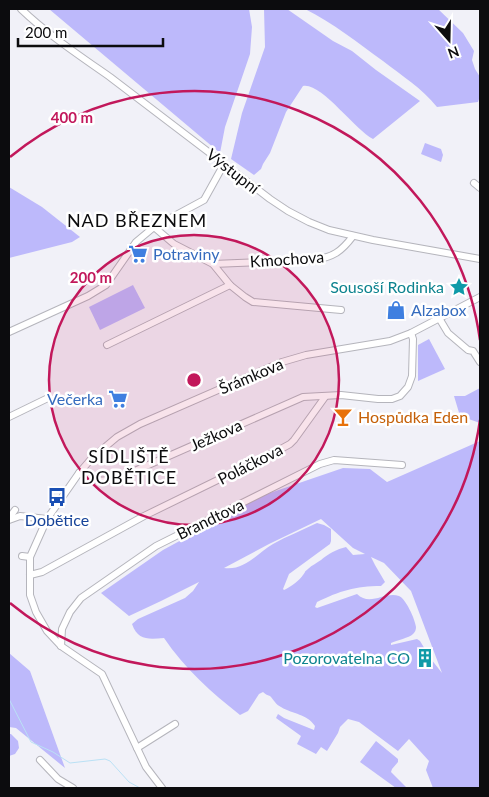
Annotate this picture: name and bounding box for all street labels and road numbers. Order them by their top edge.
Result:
street label: Výstupní [203,144,264,198]
street label: Kmochova [249,246,325,271]
street label: Šrámkova [216,354,286,398]
street label: Ježkova [187,415,245,454]
street label: Poláčkova [214,439,285,488]
street label: Brandtova [173,494,246,543]

